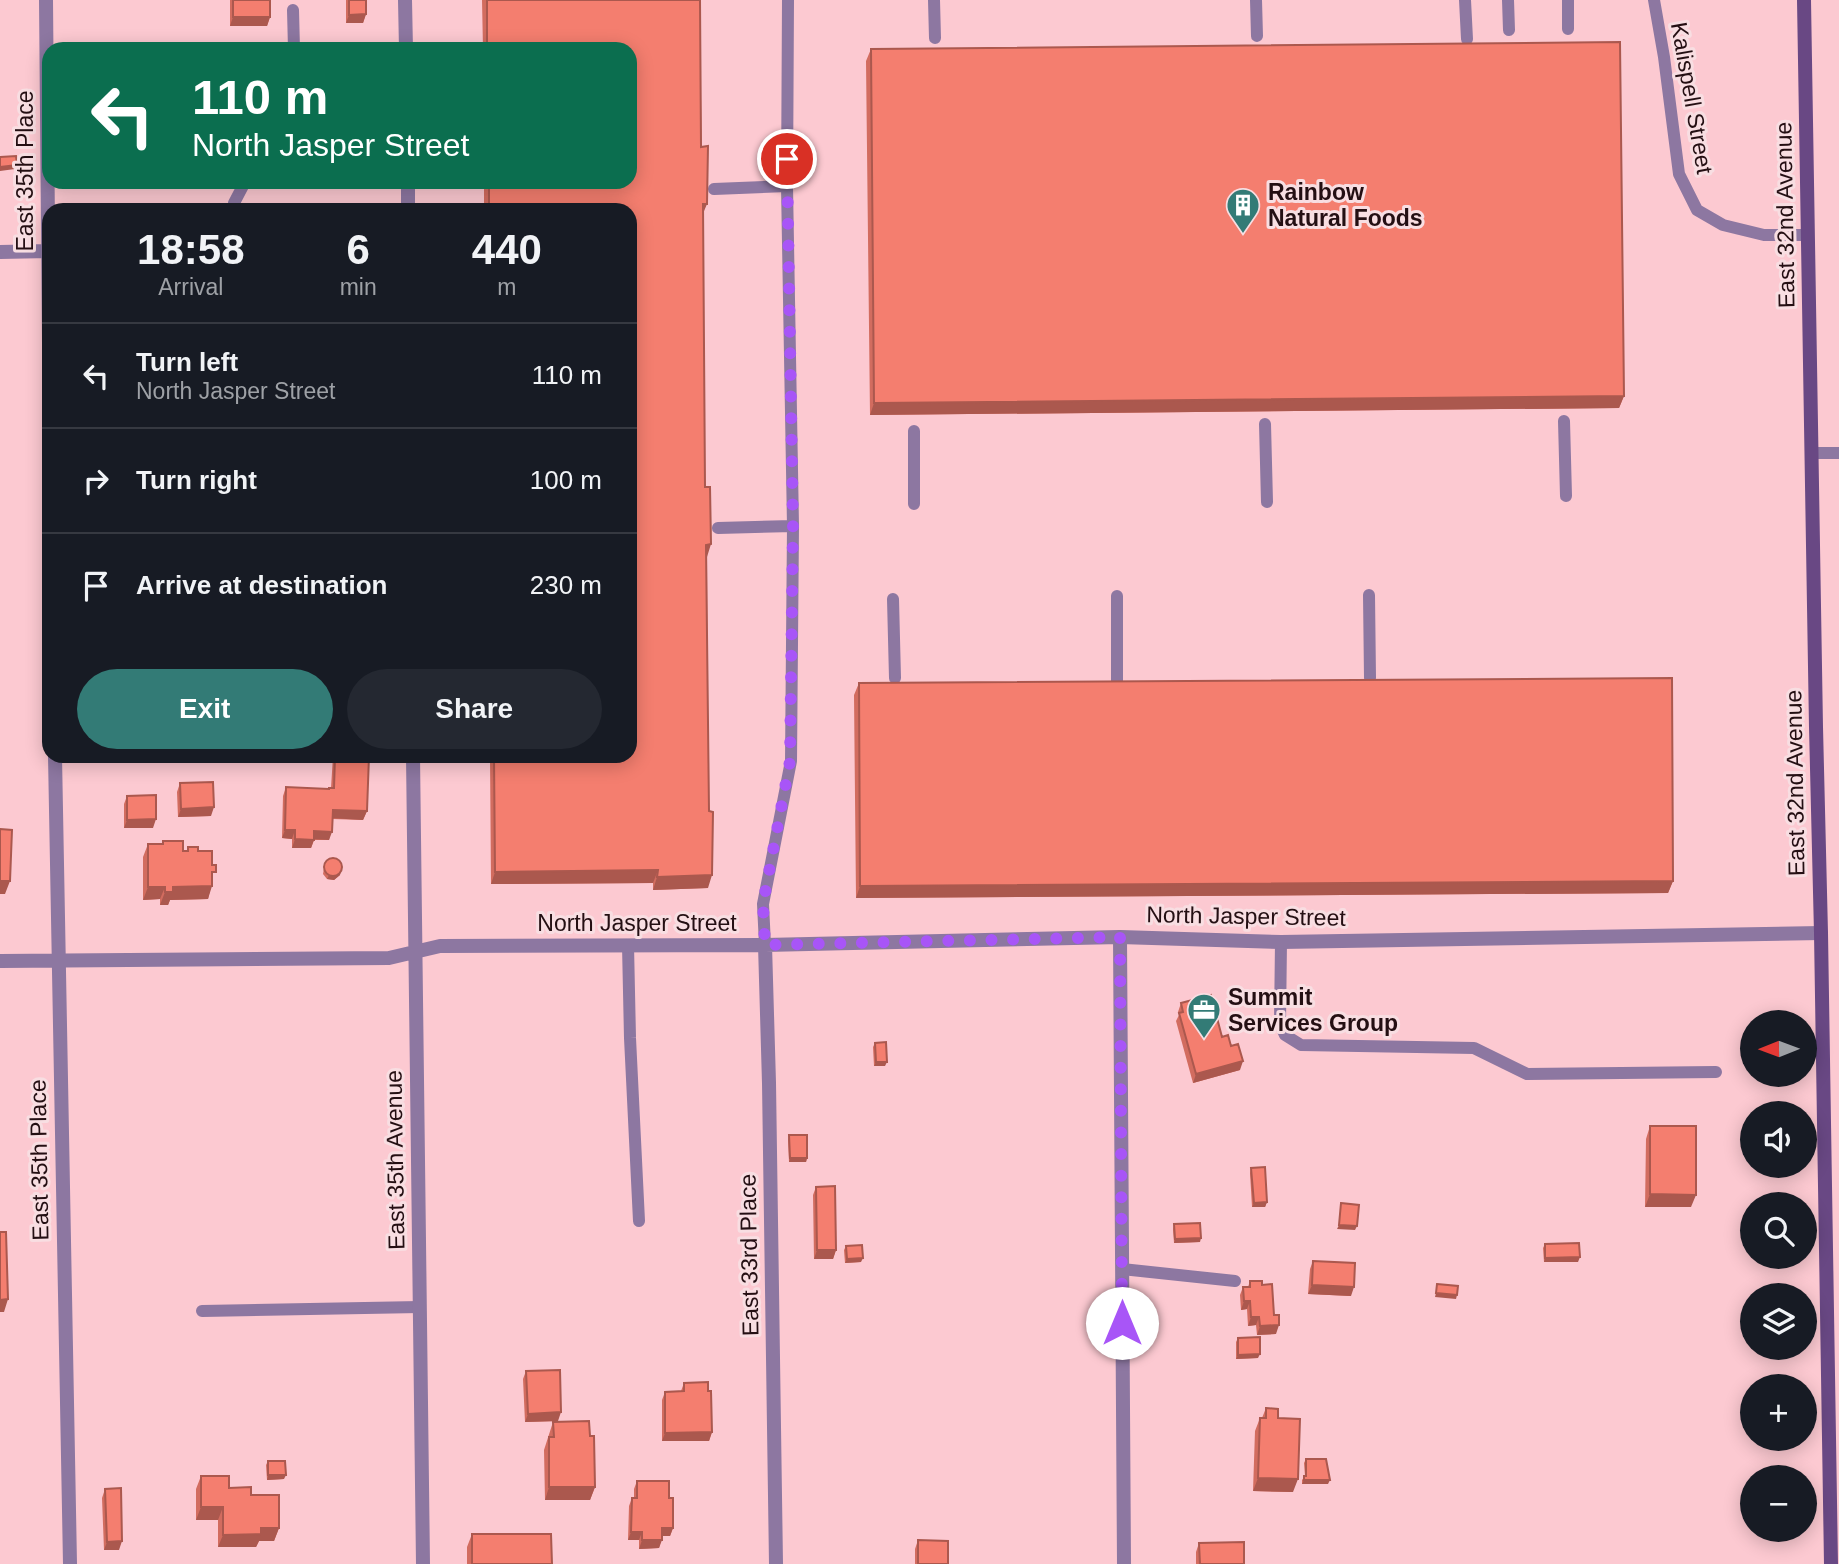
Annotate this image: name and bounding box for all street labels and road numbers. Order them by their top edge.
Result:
street label: Kalispell Street [1666,20,1718,176]
street label: East 35th Place [12,90,38,252]
street label: East 32nd Avenue [1770,122,1800,308]
street label: East 32nd Avenue [1780,690,1810,876]
street label: North Jasper Street [1146,901,1347,931]
street label: North Jasper Street [537,910,737,936]
street label: East 35th Avenue [380,1070,410,1250]
street label: East 35th Place [25,1079,53,1241]
street label: East 33rd Place [735,1174,763,1336]

